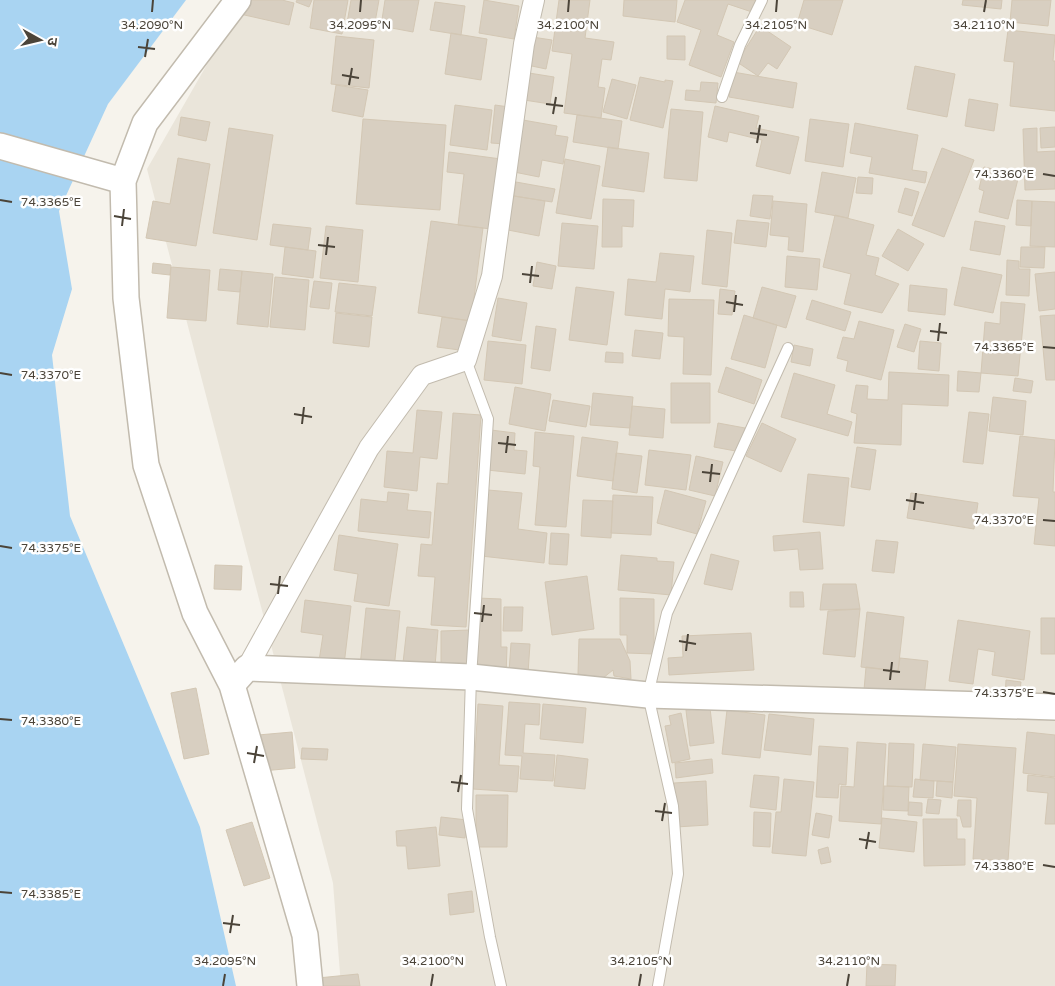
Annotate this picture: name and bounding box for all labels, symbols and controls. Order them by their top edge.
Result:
north arrow [15,15,65,65]
text: 34.2090°N [121,18,183,32]
text: 34.2095°N [329,18,391,32]
text: 34.2100°N [537,18,599,32]
text: 34.2105°N [745,18,807,32]
text: 34.2110°N [953,18,1015,32]
text: उ [43,36,61,48]
text: 74.3360°E [974,167,1035,181]
text: 74.3365°E [21,195,81,209]
text: 74.3365°E [974,340,1034,354]
text: 74.3370°E [21,368,82,382]
text: 74.3370°E [974,513,1035,527]
text: 74.3375°E [21,541,81,555]
text: 74.3375°E [974,686,1034,700]
text: 74.3380°E [21,714,82,728]
text: 74.3380°E [974,859,1035,873]
text: 74.3385°E [21,887,81,901]
text: 34.2095°N [194,954,256,968]
text: 34.2100°N [402,954,464,968]
text: 34.2105°N [610,954,672,968]
text: 34.2110°N [818,954,880,968]

